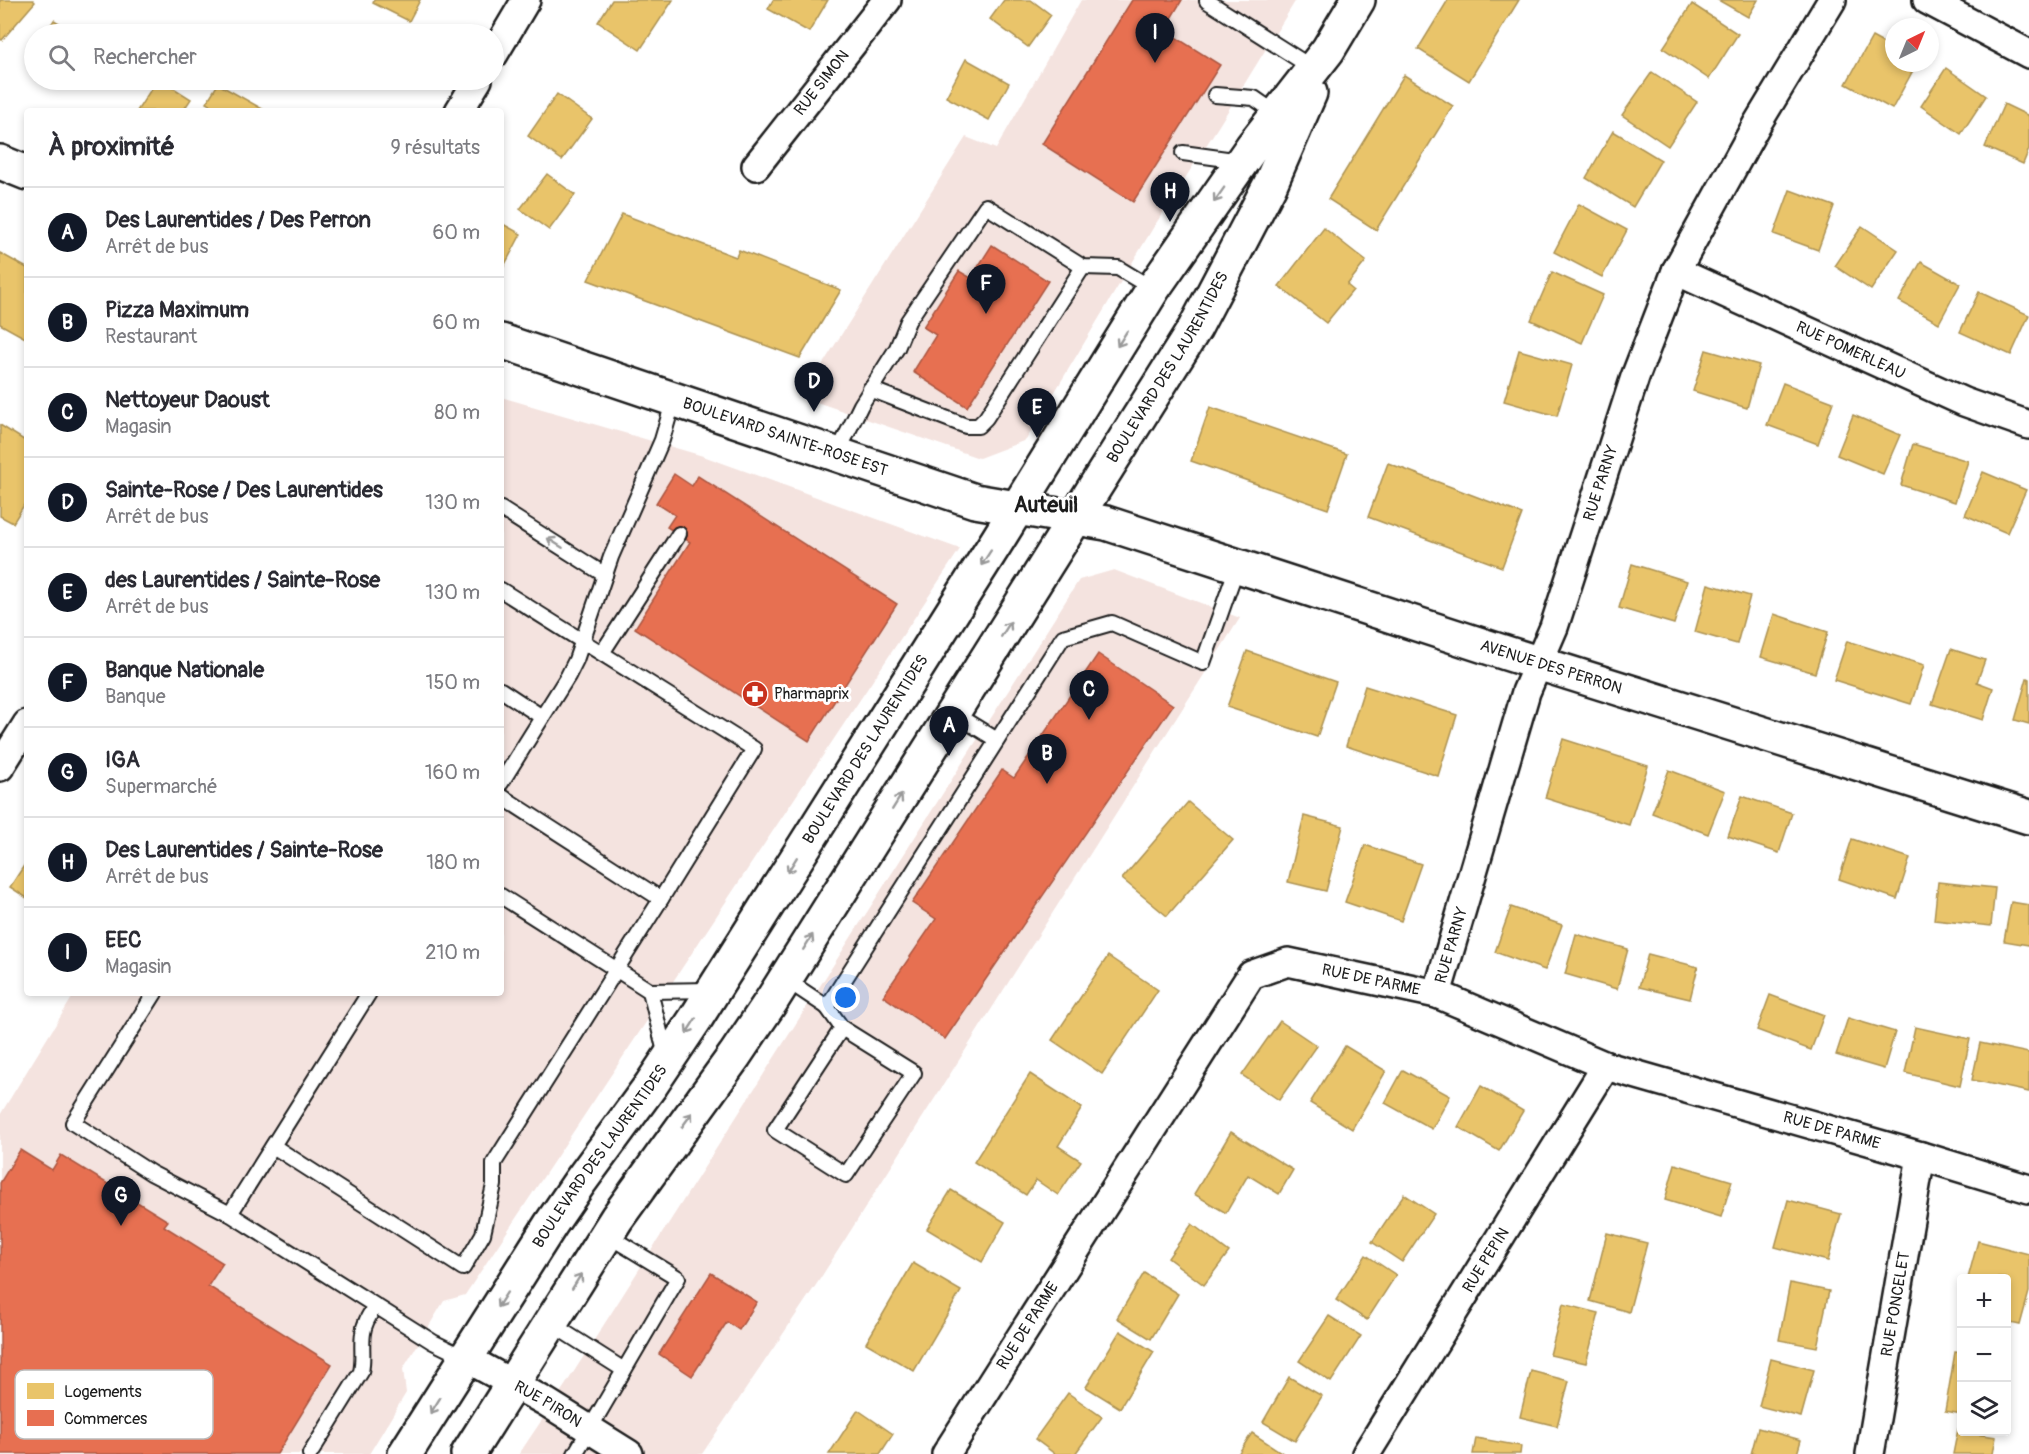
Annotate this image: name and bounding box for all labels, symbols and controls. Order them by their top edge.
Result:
pin: I [1136,14,1174,63]
north arrow [1885,18,1939,72]
search box [24,24,504,90]
icon: search [45,41,78,74]
text: Rechercher [93,43,197,71]
street label: RUE SIMON [790,46,854,120]
text: À proximité [48,131,175,163]
text: 9 résultats [390,135,480,160]
pin: H [1150,172,1190,222]
one-way arrow [1213,186,1225,202]
text: Des Laurentides / Des Perron [105,206,371,234]
text: A [61,220,74,245]
text: 60 m [433,220,480,245]
text: Arrêt de bus [105,234,208,259]
pin: F [966,264,1006,314]
street label: BOULEVARD DES LAURENTIDES [1103,268,1233,467]
text: Pizza Maximum [105,296,249,324]
text: B [62,310,73,335]
text: 60 m [433,310,480,335]
street label: RUE POMERLEAU [1793,317,1909,384]
text: Restaurant [105,324,197,349]
one-way arrow [1116,330,1128,347]
pin: D [794,362,834,412]
text: Nettoyeur Daoust [105,386,270,414]
pin: E [1018,388,1056,438]
street label: BOULEVARD SAINTE-ROSE EST [680,393,890,481]
text: C [61,400,74,425]
text: 80 m [434,400,480,425]
text: Magasin [105,414,172,439]
street label: RUE PARNY [1579,443,1622,523]
text: Sainte-Rose / Des Laurentides [105,476,383,504]
text: D [61,490,74,515]
text: 130 m [425,490,480,515]
district label: Auteuil [1014,491,1078,519]
text: Arrêt de bus [105,504,208,529]
one-way arrow [547,537,564,549]
one-way arrow [980,549,992,566]
text: des Laurentides / Sainte-Rose [105,566,380,594]
text: E [62,580,73,605]
text: 130 m [425,580,480,605]
text: Arrêt de bus [105,594,208,619]
one-way arrow [1000,621,1012,638]
street label: AVENUE DES PERRON [1478,635,1625,699]
street label: BOULEVARD DES LAURENTIDES [798,651,933,848]
text: Banque Nationale [105,656,264,684]
text: F [61,670,74,695]
text: 150 m [426,670,480,695]
pin: C [1070,670,1108,720]
pharmacy icon: Pharmaprix [740,679,770,709]
text: Banque [105,684,166,709]
place label: Pharmaprix [774,684,849,704]
pin: A [930,706,968,756]
pin: B [1028,734,1066,784]
text: IGA [105,746,140,774]
text: G [61,760,74,785]
text: 160 m [425,760,480,785]
text: Supermarché [105,774,218,799]
one-way arrow [891,794,903,811]
text: Des Laurentides / Sainte-Rose [105,836,383,864]
text: H [61,850,74,875]
text: 180 m [426,850,480,875]
one-way arrow [786,857,799,874]
text: Arrêt de bus [105,864,208,889]
street label: RUE PARNY [1431,905,1472,986]
text: EEC [105,926,141,954]
one-way arrow [803,934,815,951]
text: I [65,940,70,965]
text: 210 m [425,940,480,965]
text: Magasin [105,954,172,979]
street label: RUE DE PARME [1320,960,1422,1000]
your location [831,983,860,1012]
one-way arrow [685,1017,697,1034]
street label: BOULEVARD DES LAURENTIDES [528,1061,672,1252]
street label: RUE DE PARME [1781,1107,1883,1154]
one-way arrow [681,1113,693,1129]
pin: G [102,1176,140,1226]
street label: RUE PEPIN [1458,1224,1514,1296]
street label: RUE PONCELET [1877,1250,1914,1358]
one-way arrow [571,1273,583,1290]
map controls [1957,1274,2011,1436]
button: + [1957,1274,2011,1328]
street label: RUE DE PARME [992,1278,1063,1373]
one-way arrow [496,1291,509,1308]
button: − [1957,1328,2011,1382]
legend [15,1370,213,1439]
street label: RUE PIRON [511,1376,585,1432]
text: Logements [64,1382,142,1402]
button: layers [1957,1382,2011,1436]
one-way arrow [429,1397,441,1414]
text: Commerces [64,1409,147,1429]

